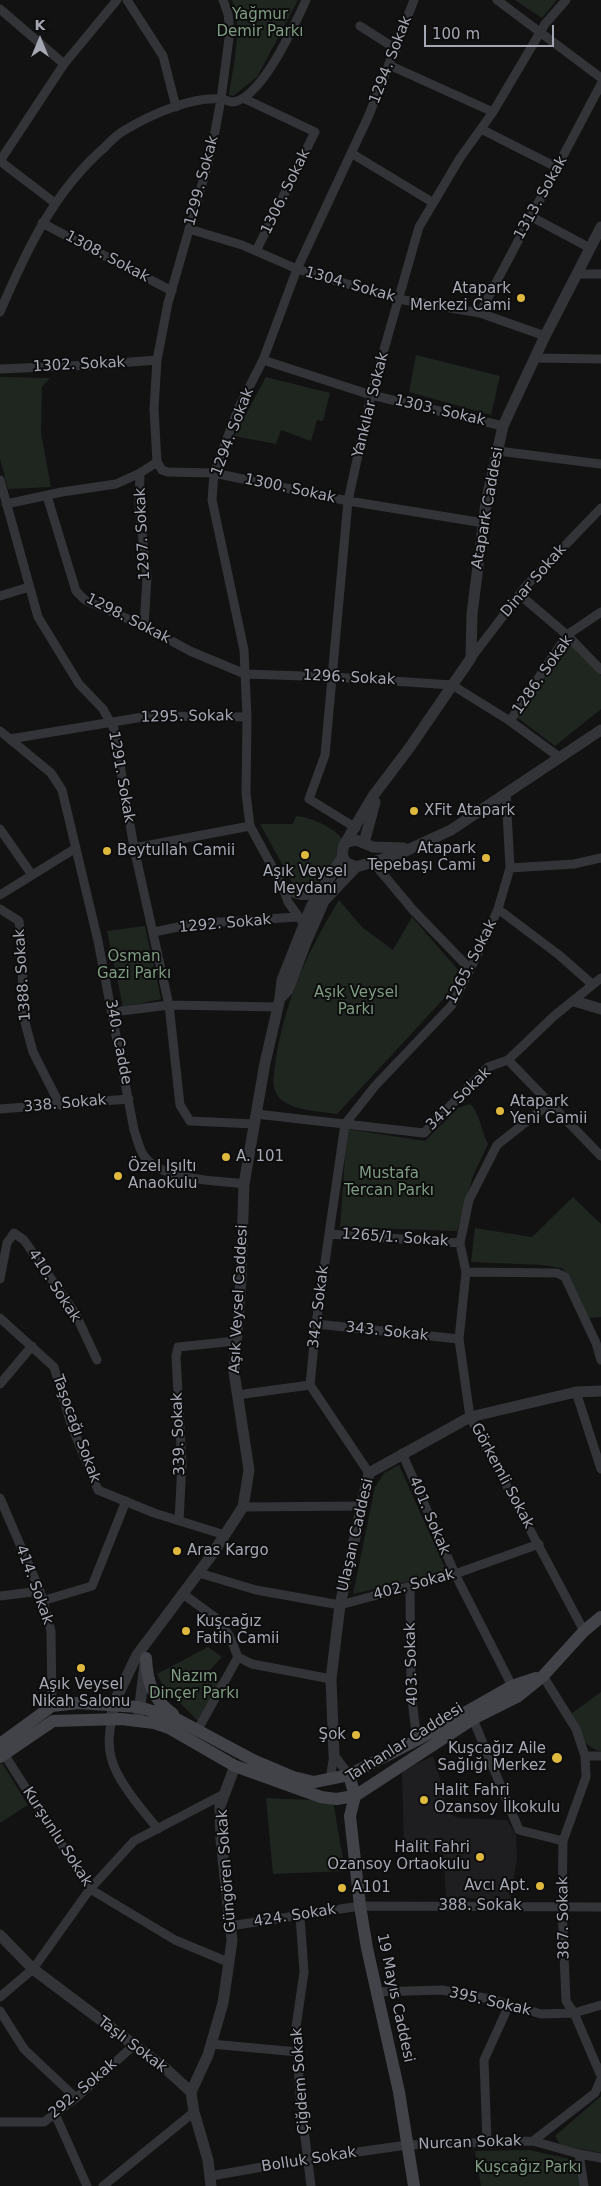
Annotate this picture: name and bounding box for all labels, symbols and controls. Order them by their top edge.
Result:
park label: Yağmur Demir Parkı [216,6,304,41]
street label: 1294. Sokak [366,13,416,107]
north arrow [15,15,65,65]
scale bar [426,15,556,47]
text: K [35,17,45,33]
text: 100 m [432,25,480,43]
street label: 1299. Sokak [181,134,223,228]
street label: 1306. Sokak [258,146,314,238]
street label: 1313. Sokak [511,153,571,243]
street label: 1308. Sokak [62,227,152,287]
street label: 1304. Sokak [303,264,397,306]
place label: Atapark Merkezi Cami [410,280,511,315]
marker: Atapark Merkezi Cami [515,292,527,304]
street label: Yankılar Sokak [349,350,393,460]
street label: 1302. Sokak [32,354,126,376]
street label: 1294. Sokak [208,385,258,479]
street label: 1303. Sokak [393,392,487,430]
street label: Atapark Caddesi [468,446,508,570]
street label: 1300. Sokak [243,471,337,507]
street label: 1297. Sokak [132,487,154,581]
street label: Dinar Sokak [498,541,570,621]
street label: 1298. Sokak [83,590,173,648]
street label: 1286. Sokak [509,632,577,718]
street label: 1296. Sokak [302,667,396,689]
street label: 1295. Sokak [140,707,234,727]
street label: 1291. Sokak [104,730,138,824]
place label: XFit Atapark [424,802,515,820]
marker: XFit Atapark [408,805,420,817]
place label: Atapark Tepebaşı Cami [367,840,476,875]
place label: Beytullah Camii [117,842,235,860]
marker: Beytullah Camii [101,845,113,857]
marker: Aşık Veysel Meydanı [299,849,311,861]
marker: Atapark Tepebaşı Cami [480,852,492,864]
place label: Aşık Veysel Meydanı [263,863,347,898]
street label: 1292. Sokak [178,911,272,937]
street label: 1265. Sokak [443,917,501,1007]
street label: 1388. Sokak [11,928,35,1022]
park label: Osman Gazi Parkı [97,948,171,983]
park label: Aşık Veysel Parkı [314,984,398,1019]
street label: 340. Cadde [101,998,135,1086]
street label: 341. Sokak [423,1064,495,1134]
street label: 338. Sokak [23,1091,107,1117]
place label: Atapark Yeni Camii [510,1093,587,1128]
marker: Atapark Yeni Camii [494,1105,506,1117]
place label: A. 101 [236,1148,284,1166]
marker: A. 101 [220,1151,232,1163]
place label: Özel Işıltı Anaokulu [128,1158,198,1193]
park label: Mustafa Tercan Parkı [344,1165,434,1200]
marker: Özel Işıltı Anaokulu [112,1170,124,1182]
street label: Aşık Veysel Caddesi [226,1224,252,1374]
street label: 1265/1. Sokak [341,1225,449,1251]
street label: 410. Sokak [24,1246,84,1326]
street label: 342. Sokak [305,1265,333,1349]
street label: 343. Sokak [345,1319,429,1345]
street label: Taşocağı Sokak [48,1372,104,1486]
street label: 339. Sokak [169,1392,189,1476]
street label: Görkemli Sokak [467,1420,537,1532]
street label: 401. Sokak [404,1474,454,1558]
street label: Ulaşan Caddesi [334,1477,378,1593]
place label: Aras Kargo [187,1542,269,1560]
street label: 414. Sokak [11,1543,57,1627]
marker: Aras Kargo [171,1545,183,1557]
street label: 402. Sokak [372,1566,456,1604]
place label: Kuşcağız Fatih Camii [196,1613,279,1648]
street label: 403. Sokak [402,1622,422,1706]
marker: Kuşcağız Fatih Camii [180,1625,192,1637]
marker: Aşık Veysel Nikah Salonu [75,1662,87,1674]
park label: Nazım Dinçer Parkı [149,1668,239,1703]
place label: Aşık Veysel Nikah Salonu [32,1676,130,1711]
street label: Tarhanlar Caddesi [343,1700,467,1786]
place label: Şok [319,1726,346,1744]
marker: Şok [350,1729,362,1741]
place label: Kuşcağız Aile Sağlığı Merkez [437,1740,546,1775]
marker: Kuşcağız Aile Sağlığı Merkez [550,1751,564,1765]
place label: Halit Fahri Ozansoy İlkokulu [434,1782,560,1817]
street label: Kurşunlu Sokak [18,1784,96,1890]
marker: Halit Fahri Ozansoy İlkokulu [418,1794,430,1806]
street label: Güngören Sokak [214,1809,240,1933]
place label: Halit Fahri Ozansoy Ortaokulu [327,1839,470,1874]
marker: Halit Fahri Ozansoy Ortaokulu [474,1851,486,1863]
street label: 387. Sokak [554,1876,574,1960]
place label: Avcı Apt. [464,1877,530,1895]
place label: A101 [352,1879,391,1897]
marker: Avcı Apt. [534,1880,546,1892]
marker: A101 [336,1882,348,1894]
street label: 388. Sokak [438,1897,522,1915]
street label: 424. Sokak [253,1901,337,1931]
street label: 19 Mayıs Caddesi [373,1932,417,2064]
street label: 395. Sokak [447,1984,533,2020]
street label: Taşlı Sokak [94,2013,170,2077]
street label: Çiğdem Sokak [288,2027,314,2135]
street label: 292. Sokak [45,2055,121,2123]
street label: Nurcan Sokak [418,2132,522,2154]
street label: Bolluk Sokak [260,2144,358,2176]
park label: Kuşcağız Parkı [475,2159,581,2177]

